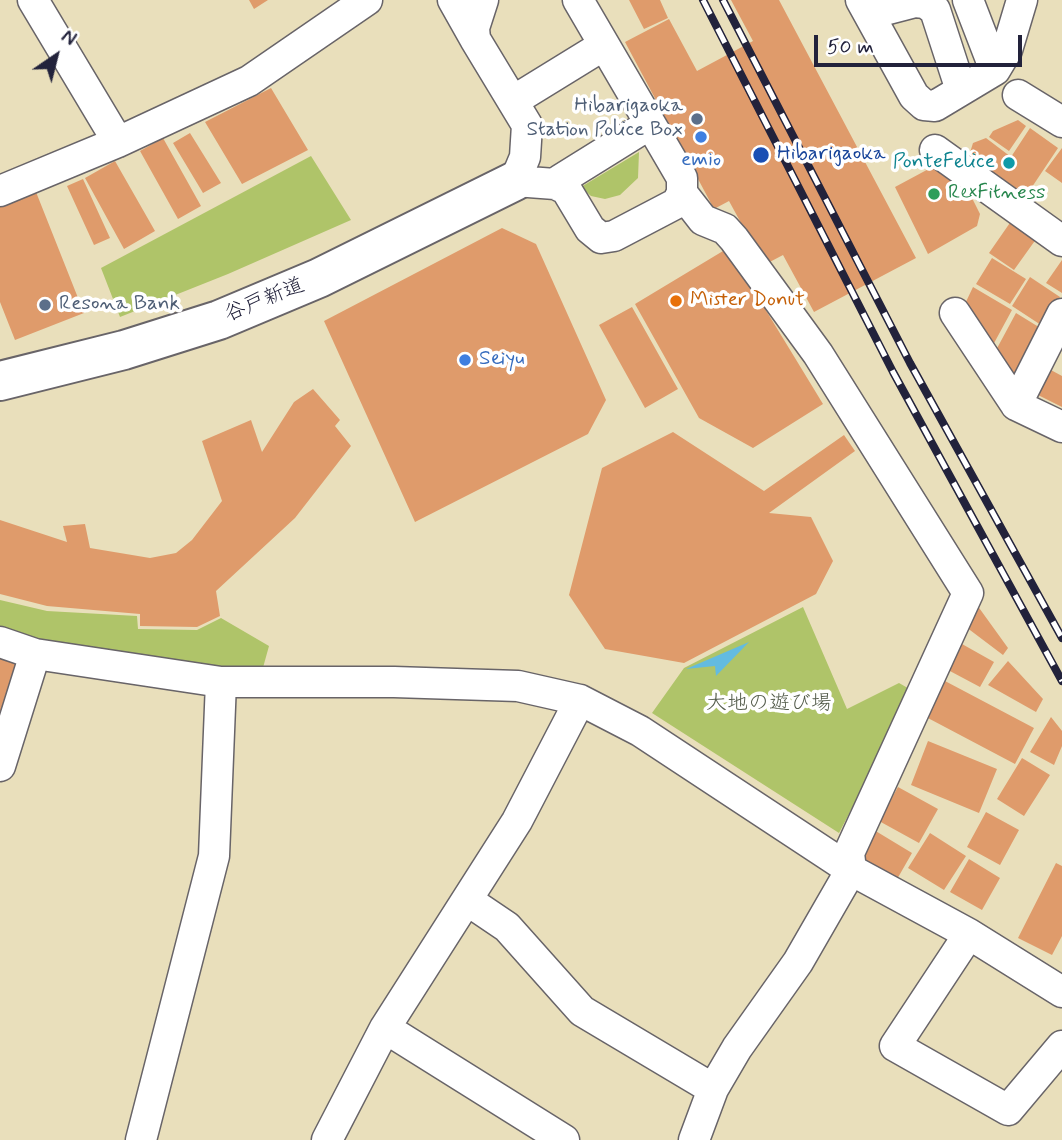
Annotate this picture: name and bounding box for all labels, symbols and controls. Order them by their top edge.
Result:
north arrow [21,21,91,91]
scale bar [817,21,1025,65]
text: N [56,25,81,52]
text: 50 m [827,33,874,61]
place label: Hibarigaoka Station Police Box [526,94,683,144]
marker: Hibarigaoka Station Police Box [689,111,705,127]
marker: emio [693,129,709,145]
place label: Hibarigaoka [777,142,886,168]
marker: Hibarigaoka [751,145,771,165]
place label: emio [681,148,721,174]
place label: PonteFelice [893,150,995,176]
marker: PonteFelice [1001,155,1017,171]
place label: RexFitness [948,181,1045,207]
marker: RexFitness [926,186,942,202]
street label: 谷戸新道 [221,274,309,328]
place label: Mister Donut [690,288,805,314]
place label: Resona Bank [59,292,180,318]
marker: Mister Donut [668,293,684,309]
marker: Resona Bank [37,297,53,313]
place label: Seiyu [479,347,525,373]
marker: Seiyu [457,352,473,368]
park label: 大地の遊び場 [706,692,832,718]

